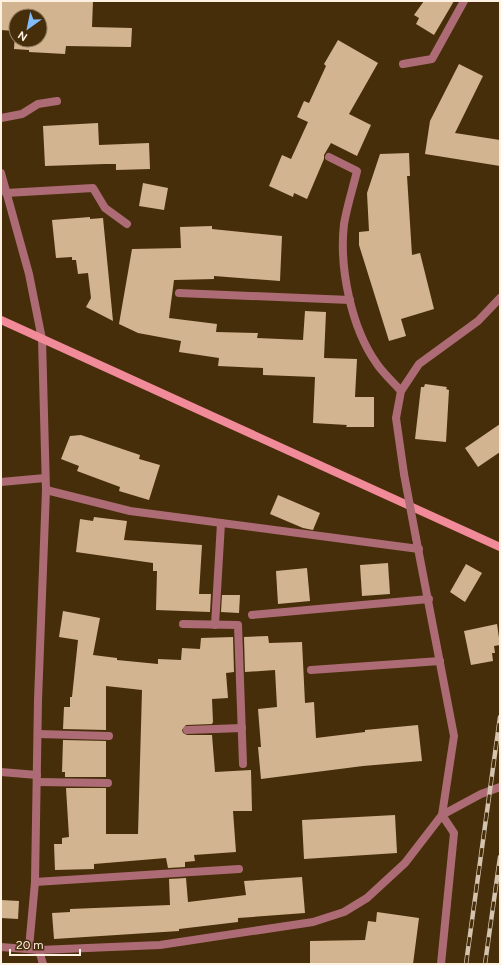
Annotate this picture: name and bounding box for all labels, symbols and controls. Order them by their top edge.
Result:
north arrow [8,8,48,48]
text: N [16,28,30,44]
scale bar [10,931,80,957]
text: 20 m [16,938,44,952]

